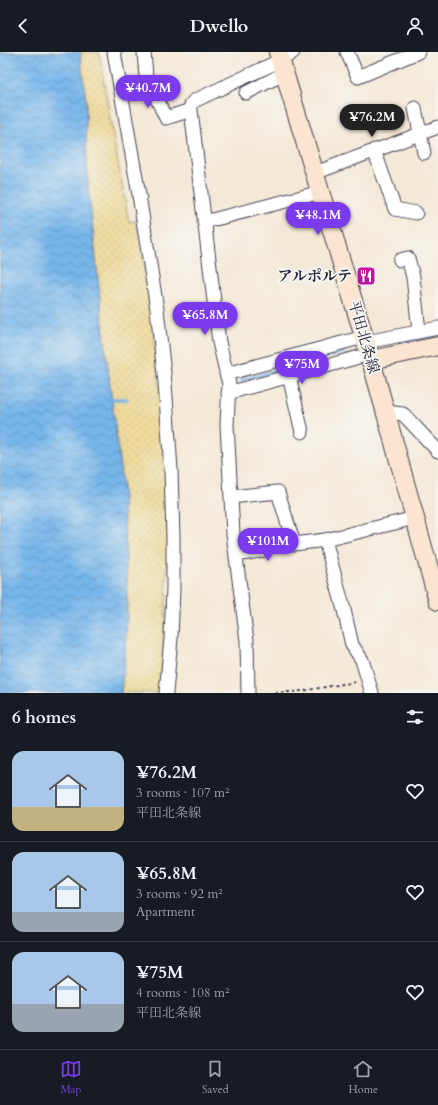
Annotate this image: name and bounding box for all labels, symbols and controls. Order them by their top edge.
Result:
text: Dwello [190,14,248,39]
icon: back [12,15,34,37]
icon: person [404,15,426,37]
pin: ¥40.7M [115,75,181,109]
text: ¥40.7M [125,79,171,97]
pin: ¥76.2M [339,104,405,138]
text: ¥76.2M [349,108,395,126]
pin: ¥48.1M [285,202,351,236]
text: ¥48.1M [295,206,341,224]
restaurant icon: アルポルテ [355,265,377,287]
place label: アルポルテ [278,266,352,286]
street label: 平田北条線 [344,298,384,376]
pin: ¥65.8M [172,302,238,336]
text: ¥65.8M [182,306,228,324]
pin: ¥75M [278,351,326,385]
text: ¥75M [284,355,320,373]
pin: ¥101M [240,528,296,562]
text: ¥101M [247,532,289,550]
text: 6 homes [12,706,76,729]
icon: filters [404,706,426,728]
text: ¥76.2M [136,761,197,784]
icon: home [44,767,92,815]
icon: heart [404,780,426,802]
text: 3 rooms · 107 m² [136,784,229,802]
text: 平田北条線 [136,804,201,822]
text: ¥65.8M [136,862,197,885]
icon: home [44,868,92,916]
icon: heart [404,881,426,903]
text: 3 rooms · 92 m² [136,885,223,903]
text: Apartment [136,903,195,921]
text: ¥75M [136,961,183,984]
icon: home [44,968,92,1016]
icon: heart [404,981,426,1003]
text: 4 rooms · 108 m² [136,984,229,1002]
text: 平田北条線 [136,1004,201,1022]
tab: Map [60,1058,82,1097]
tab: Saved [202,1058,229,1097]
tab: Home [349,1058,378,1097]

